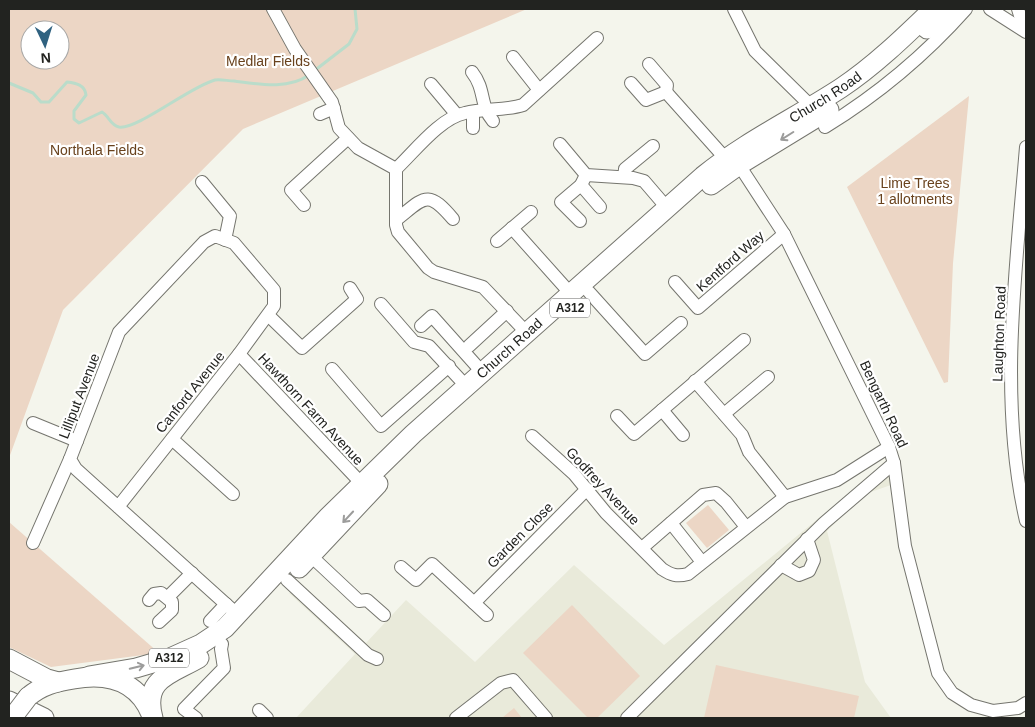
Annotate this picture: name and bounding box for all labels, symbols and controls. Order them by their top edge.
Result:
north arrow [20,20,70,70]
text: N [40,50,52,66]
park label: Medlar Fields [226,53,310,69]
street label: Church Road [786,68,865,126]
one-way arrow [780,131,794,141]
park label: Northala Fields [50,142,144,158]
park label: Lime Trees 1 allotments [877,175,953,207]
street label: Kentford Way [693,227,767,295]
street label: Laughton Road [989,286,1009,382]
road number: A312 [550,298,590,318]
street label: Church Road [473,315,545,382]
street label: Canford Avenue [152,348,228,436]
street label: Hawthorn Farm Avenue [255,350,367,468]
street label: Lilliput Avenue [55,351,103,441]
street label: Bengarth Road [857,358,911,450]
street label: Godfrey Avenue [563,444,643,528]
street label: Garden Close [484,499,556,571]
one-way arrow [342,511,354,523]
road number: A312 [149,648,189,668]
one-way arrow [129,662,145,671]

